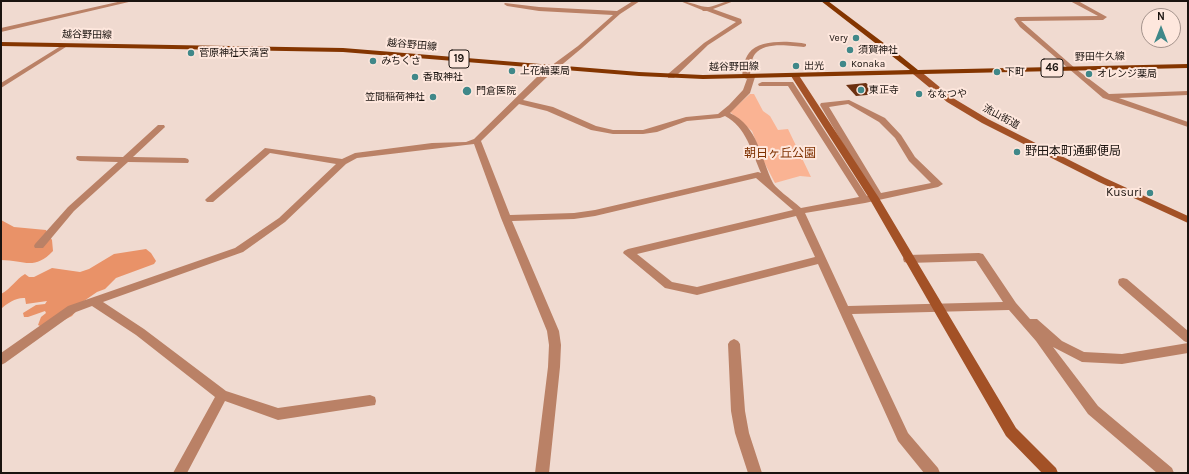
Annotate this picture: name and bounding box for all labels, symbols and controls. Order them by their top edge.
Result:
north arrow [1141,8,1181,48]
text: N [1157,10,1165,23]
street label: 越谷野田線 [62,29,112,41]
place label: Very [829,32,848,44]
marker: Very [851,33,861,43]
street label: 越谷野田線 [387,37,437,53]
place label: 須賀神社 [858,44,898,56]
marker: 須賀神社 [845,45,855,55]
place label: 菅原神社天満宮 [199,47,269,59]
marker: 菅原神社天満宮 [186,48,196,58]
road number: 19 [449,50,469,68]
street label: 野田牛久線 [1075,51,1125,63]
place label: みちくさ [381,55,421,67]
marker: みちくさ [368,56,378,66]
place label: Konaka [851,58,885,70]
marker: Konaka [838,59,848,69]
road number: 46 [1041,59,1063,77]
place label: 出光 [804,60,824,72]
street label: 越谷野田線 [709,61,759,73]
marker: 出光 [791,61,801,71]
place label: 上花輪薬局 [520,65,570,77]
marker: 上花輪薬局 [507,66,517,76]
place label: 下町 [1005,66,1025,78]
marker: 下町 [992,67,1002,77]
place label: オレンジ薬局 [1097,68,1157,80]
marker: オレンジ薬局 [1084,69,1094,79]
place label: 香取神社 [423,71,463,83]
marker: 香取神社 [410,72,420,82]
place label: 東正寺 [869,84,899,96]
marker: 門倉医院 [461,85,473,97]
place label: 門倉医院 [476,85,516,97]
marker: 東正寺 [856,85,866,95]
place label: ななつや [927,88,967,100]
marker: ななつや [914,89,924,99]
place label: 笠間稲荷神社 [365,91,425,103]
marker: 笠間稲荷神社 [428,92,438,102]
street label: 流山街道 [981,102,1021,132]
place label: 野田本町通郵便局 [1025,145,1121,159]
park label: 朝日ヶ丘公園 [744,147,816,161]
marker: 野田本町通郵便局 [1012,147,1022,157]
place label: Kusuri [1106,186,1142,200]
marker: Kusuri [1145,188,1155,198]

